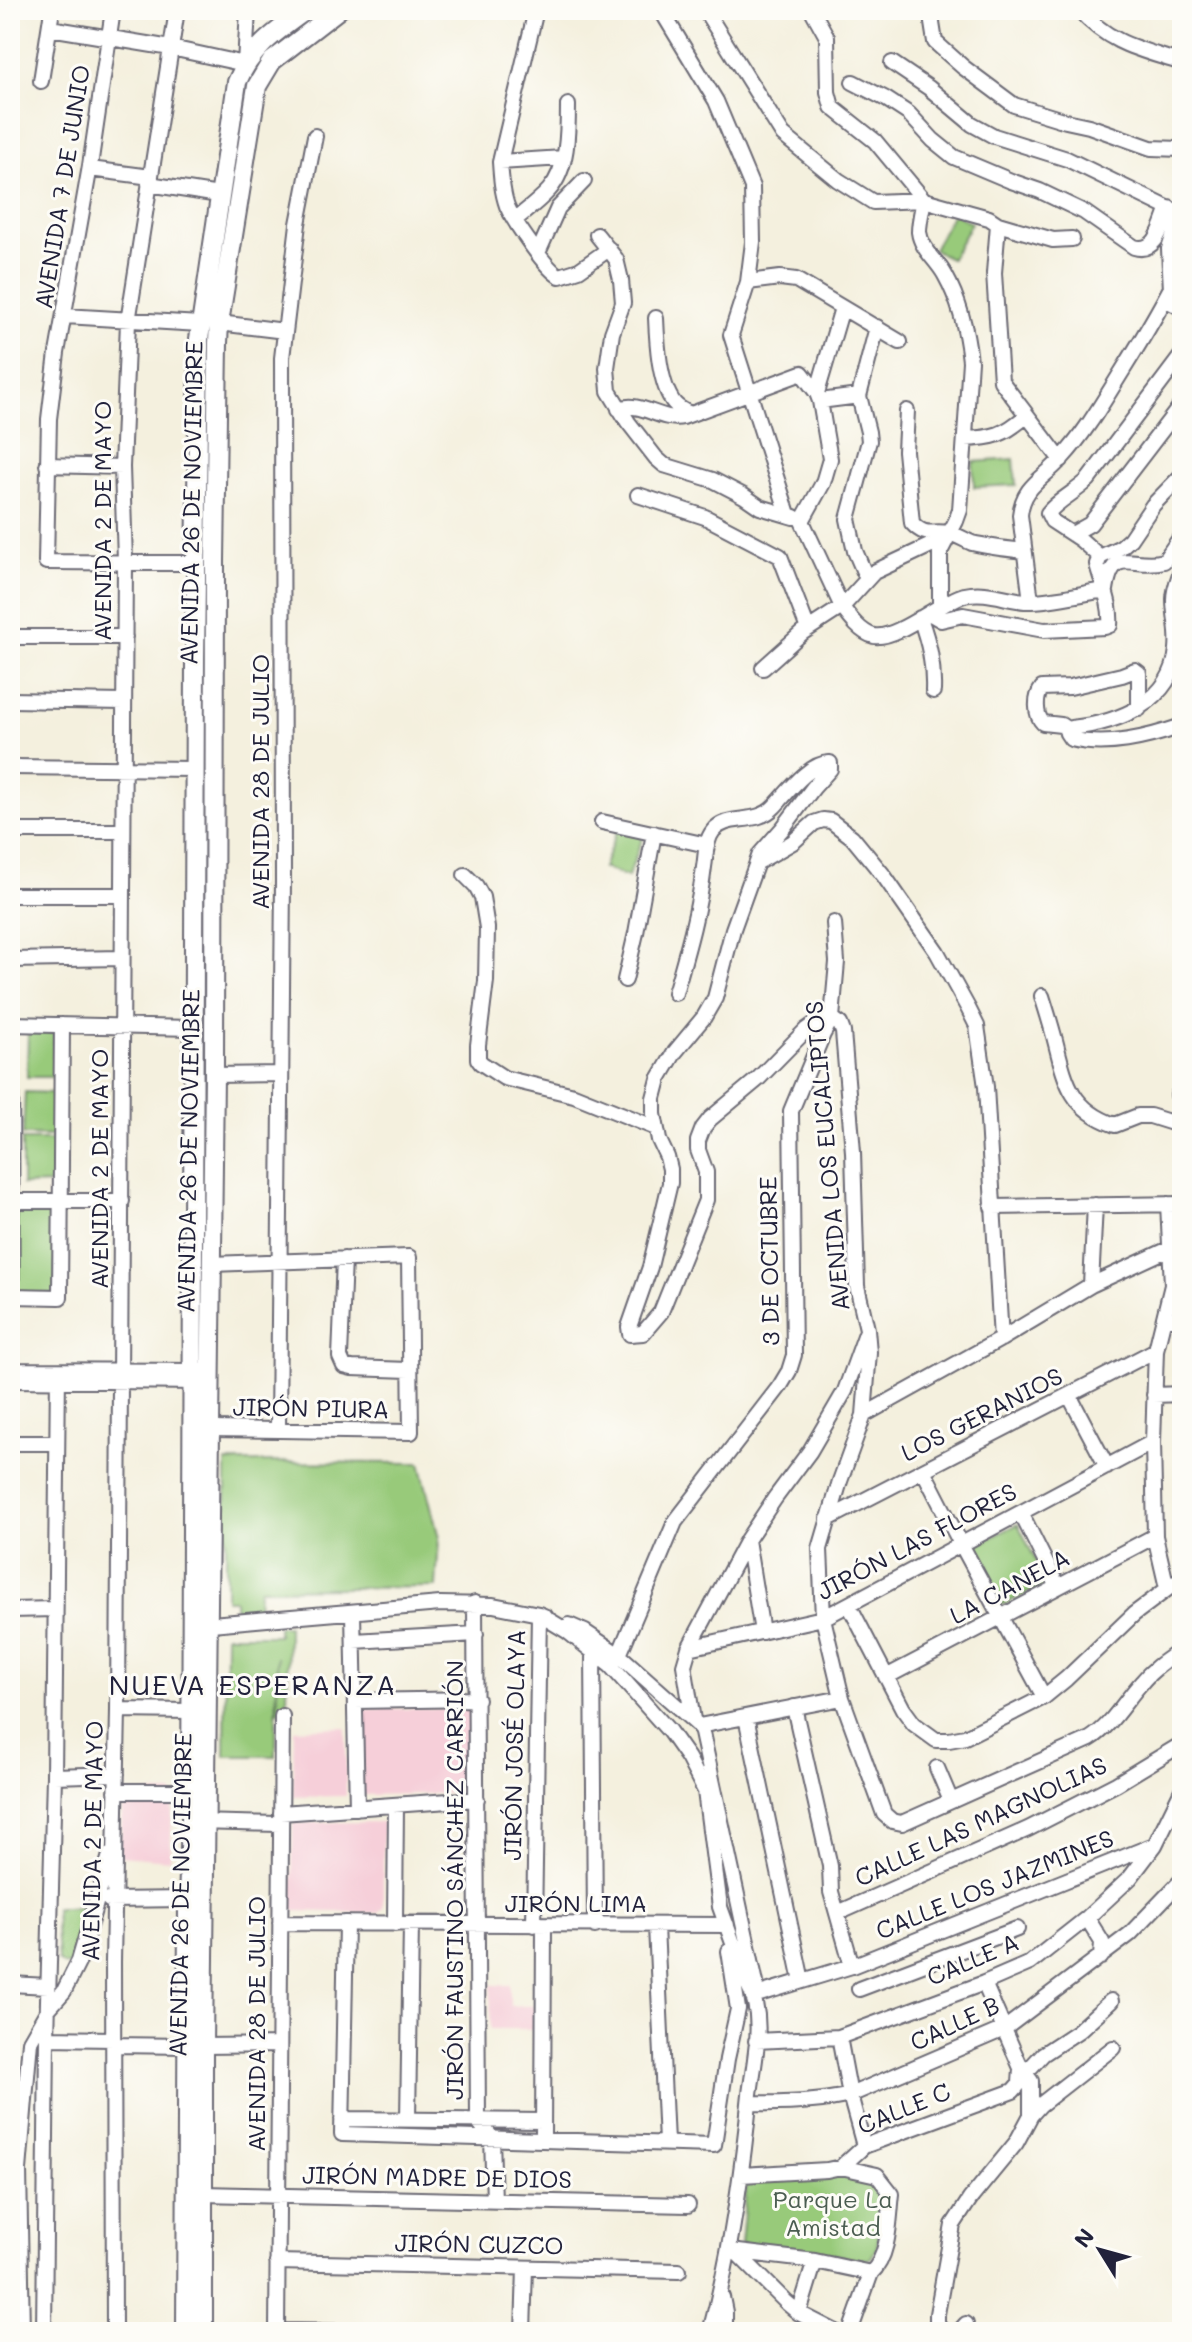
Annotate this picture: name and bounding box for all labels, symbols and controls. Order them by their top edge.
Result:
street label: AVENIDA 7 DE JUNIO [27,63,96,311]
street label: AVENIDA 26 DE NOVIEMBRE [172,341,209,665]
street label: AVENIDA 2 DE MAYO [86,401,117,641]
street label: AVENIDA 28 DE JULIO [244,654,275,910]
street label: AVENIDA 26 DE NOVIEMBRE [169,989,206,1313]
street label: AVENIDA LOS EUCALIPTOS [798,1000,856,1312]
street label: AVENIDA 2 DE MAYO [83,1049,114,1289]
street label: 3 DE OCTUBRE [752,1176,785,1346]
street label: LOS GERANIOS [895,1360,1067,1468]
street label: JIRÓN PIURA [232,1391,390,1424]
street label: JIRÓN LAS FLORES [811,1475,1021,1606]
street label: LA CANELA [944,1541,1075,1630]
street label: JIRÓN JOSÉ OLAYA [496,1629,531,1861]
street label: JIRÓN FAUSTINO SÁNCHEZ CARRIÓN [438,1660,469,2100]
district label: NUEVA ESPERANZA [109,1666,397,1702]
street label: AVENIDA 2 DE MAYO [74,1720,109,1962]
street label: AVENIDA 26 DE NOVIEMBRE [161,1733,198,2057]
street label: CALLE LAS MAGNOLIAS [849,1749,1111,1893]
street label: CALLE LOS JAZMINES [871,1822,1118,1946]
street label: JIRÓN LIMA [505,1887,647,1918]
street label: AVENIDA 28 DE JULIO [240,1896,271,2152]
street label: CALLE A [922,1925,1023,1992]
street label: CALLE B [905,1988,1004,2057]
street label: CALLE C [852,2075,954,2140]
street label: JIRÓN MADRE DE DIOS [302,2159,572,2194]
park label: Parque La Amistad [773,2183,893,2242]
north arrow [1060,2210,1140,2290]
text: N [1067,2222,1100,2253]
street label: JIRÓN CUZCO [394,2227,564,2260]

